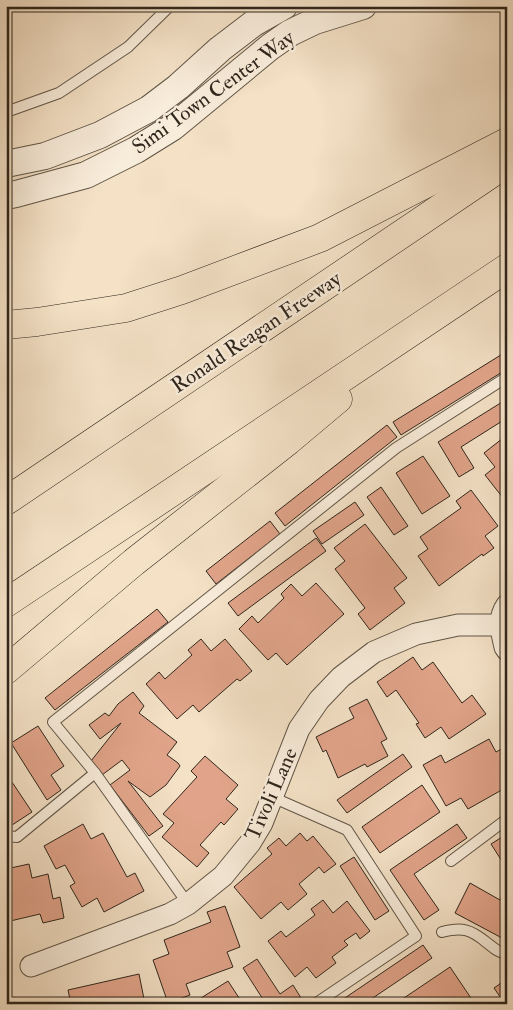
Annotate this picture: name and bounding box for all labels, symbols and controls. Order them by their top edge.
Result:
street label: Simi Town Center Way [127,24,300,160]
street label: Ronald Reagan Freeway [166,265,347,399]
street label: Tivoli Lane [239,743,304,845]

